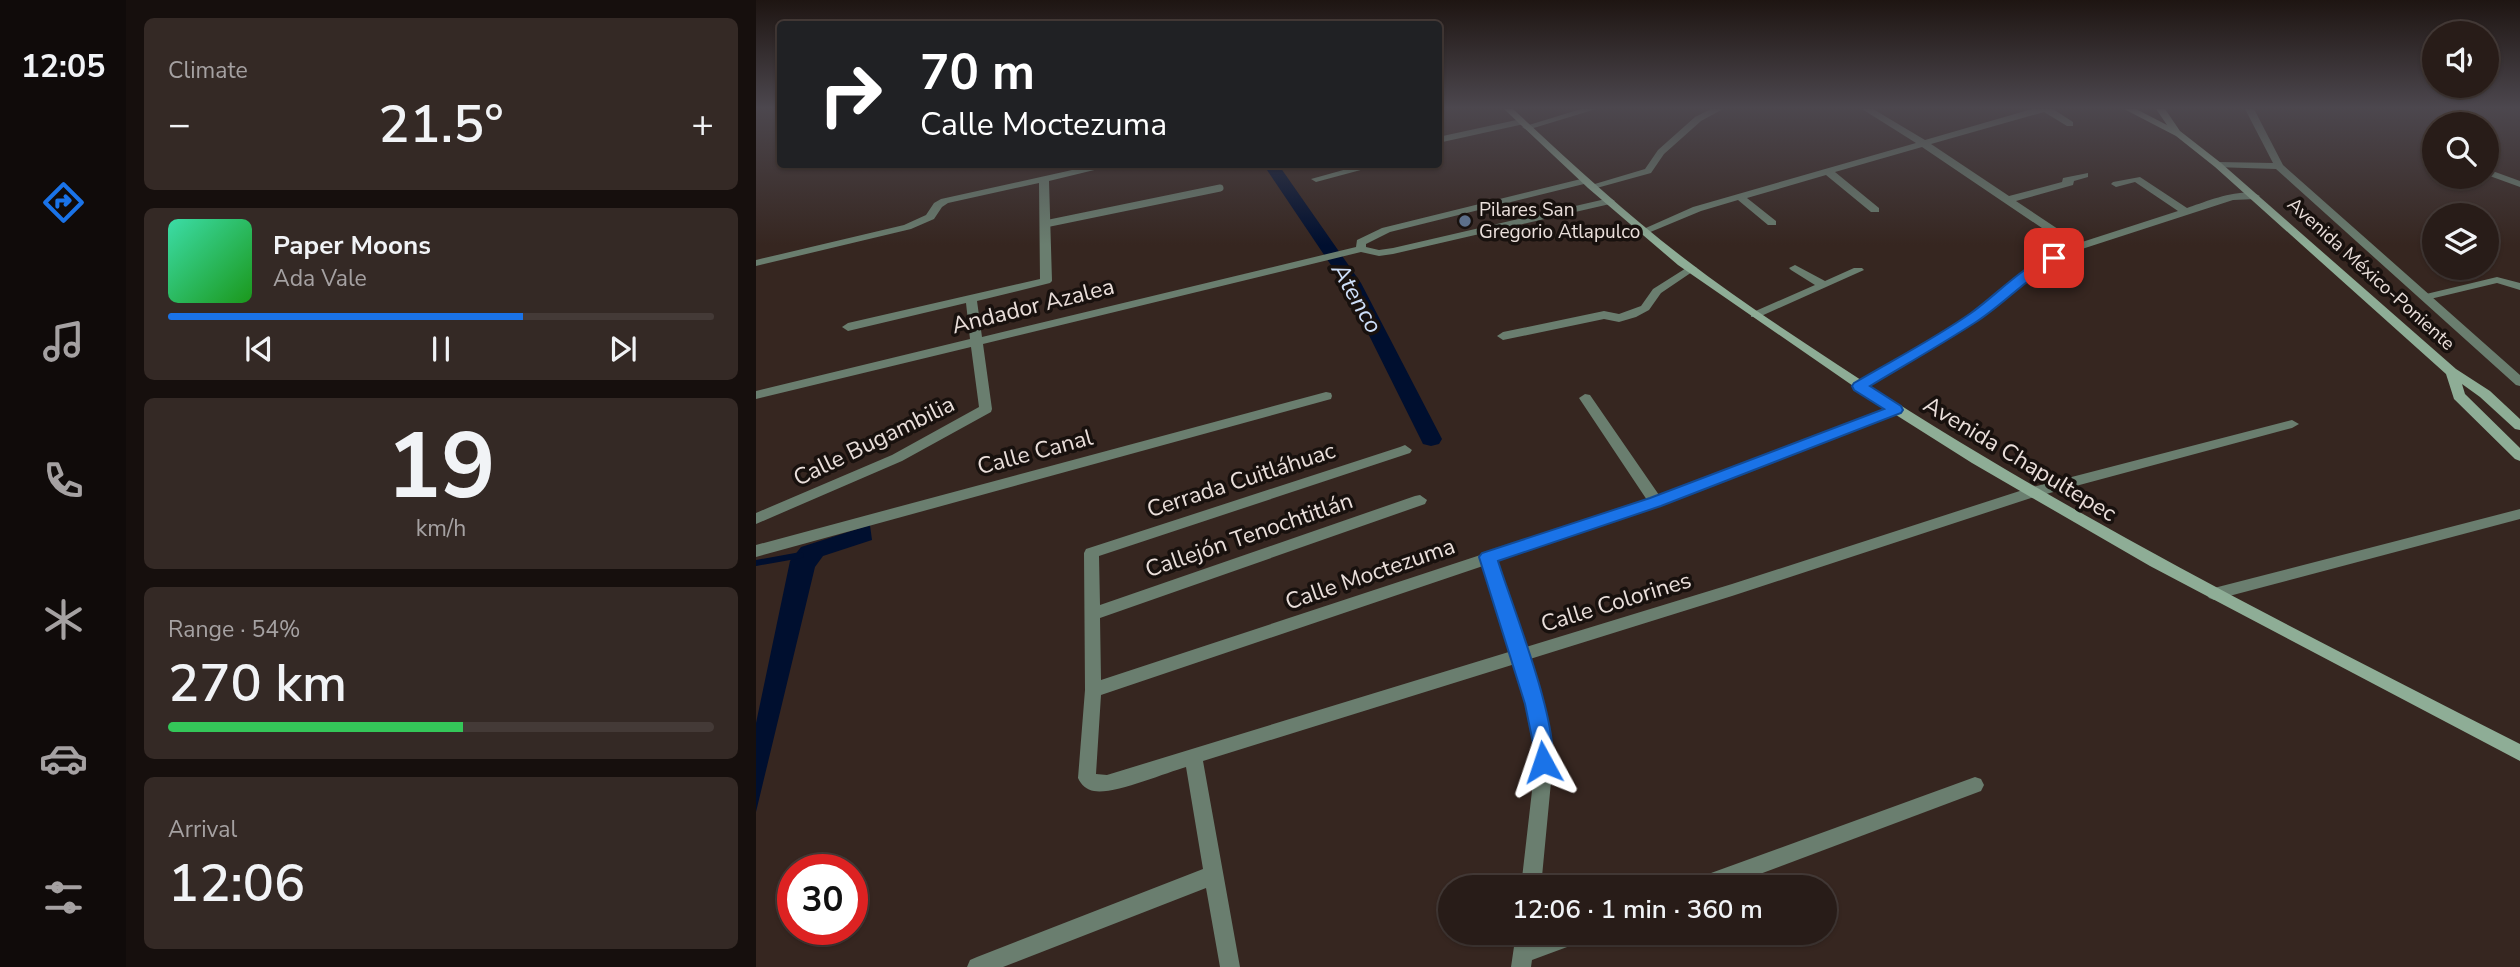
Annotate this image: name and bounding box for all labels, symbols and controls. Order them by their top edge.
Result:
map controls [2422,21,2499,280]
button: sound [2422,21,2499,98]
text: 70 m [920,39,1035,106]
text: 12:05 [21,45,105,88]
icon: right [805,49,896,140]
text: Climate [168,55,248,86]
text: 21.5° [378,89,504,160]
text: − [168,99,191,150]
text: + [691,99,714,150]
text: Calle Moctezuma [920,103,1167,146]
button: search [2422,112,2499,189]
icon: directions [39,178,88,227]
street label: Avenida México-Poniente [2282,192,2460,356]
place label: Pilares San Gregorio Atlapulco [1479,197,1640,245]
button: layers [2422,203,2499,280]
marker: Pilares San Gregorio Atlapulco [1457,213,1473,229]
text: Paper Moons [273,228,431,263]
pin [2024,228,2084,288]
icon: arrive [2035,239,2073,277]
water label: Atenco [1324,256,1390,339]
text: Ada Vale [273,263,367,294]
street label: Andador Azalea [949,271,1117,341]
icon: music [39,317,88,366]
icon: previous [240,330,278,368]
icon: pause [422,330,460,368]
icon: next [604,330,642,368]
street label: Calle Bugambilia [788,389,960,493]
street label: Avenida Chapultepec [1918,389,2123,529]
text: 19 [386,405,496,529]
street label: Calle Canal [974,422,1096,482]
street label: Cerrada Cuitláhuac [1143,435,1339,525]
icon: phone [39,456,88,505]
street label: Callejón Tenochtitlán [1141,485,1357,585]
text: km/h [416,513,466,544]
street label: Calle Moctezuma [1281,530,1459,618]
street label: Calle Colorines [1537,564,1695,640]
icon: climate [39,595,88,644]
text: Range · 54% [168,614,300,645]
text: 270 km [168,648,347,719]
position arrow [1506,725,1580,799]
icon: car [39,734,88,783]
text: Arrival [168,814,237,845]
text: 12:06 [168,848,305,919]
speed limit sign: 30 [777,854,868,945]
icon: filters [39,873,88,922]
text: 12:06 · 1 min · 360 m [1512,892,1763,927]

